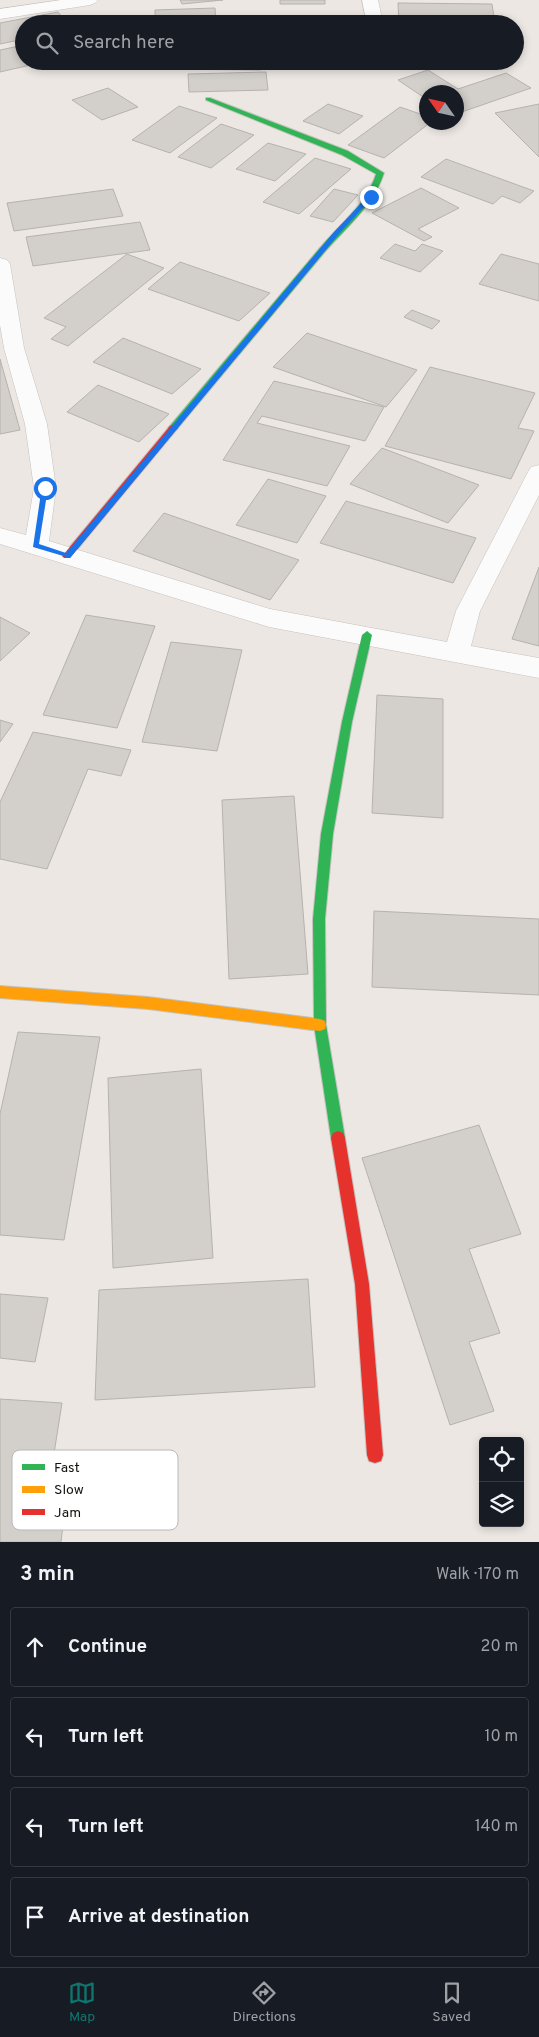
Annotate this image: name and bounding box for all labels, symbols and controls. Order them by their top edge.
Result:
search box [15,15,524,70]
icon: search [33,29,61,57]
text: Search here [73,31,175,55]
north arrow [419,85,464,130]
route end [360,186,383,209]
route start [34,477,57,500]
map controls [479,1437,524,1527]
button: locate [479,1437,524,1482]
legend [12,1450,178,1530]
text: Fast [54,1460,80,1477]
text: Slow [54,1482,84,1499]
button: layers [479,1482,524,1527]
text: Jam [54,1505,81,1522]
text: 3 min [20,1561,75,1588]
text: Walk · 170 m [436,1565,519,1585]
icon: ahead [21,1633,49,1661]
text: Continue [68,1635,147,1659]
text: 20 m [481,1637,518,1657]
icon: left [21,1723,49,1751]
text: Turn left [68,1725,144,1749]
text: 10 m [484,1727,518,1747]
icon: left [21,1813,49,1841]
text: Turn left [68,1815,144,1839]
text: 140 m [475,1817,518,1837]
icon: arrive [21,1903,49,1931]
text: Arrive at destination [68,1905,249,1929]
tab: Map [68,1979,96,2026]
tab: Directions [232,1979,296,2026]
tab: Saved [432,1979,471,2026]

